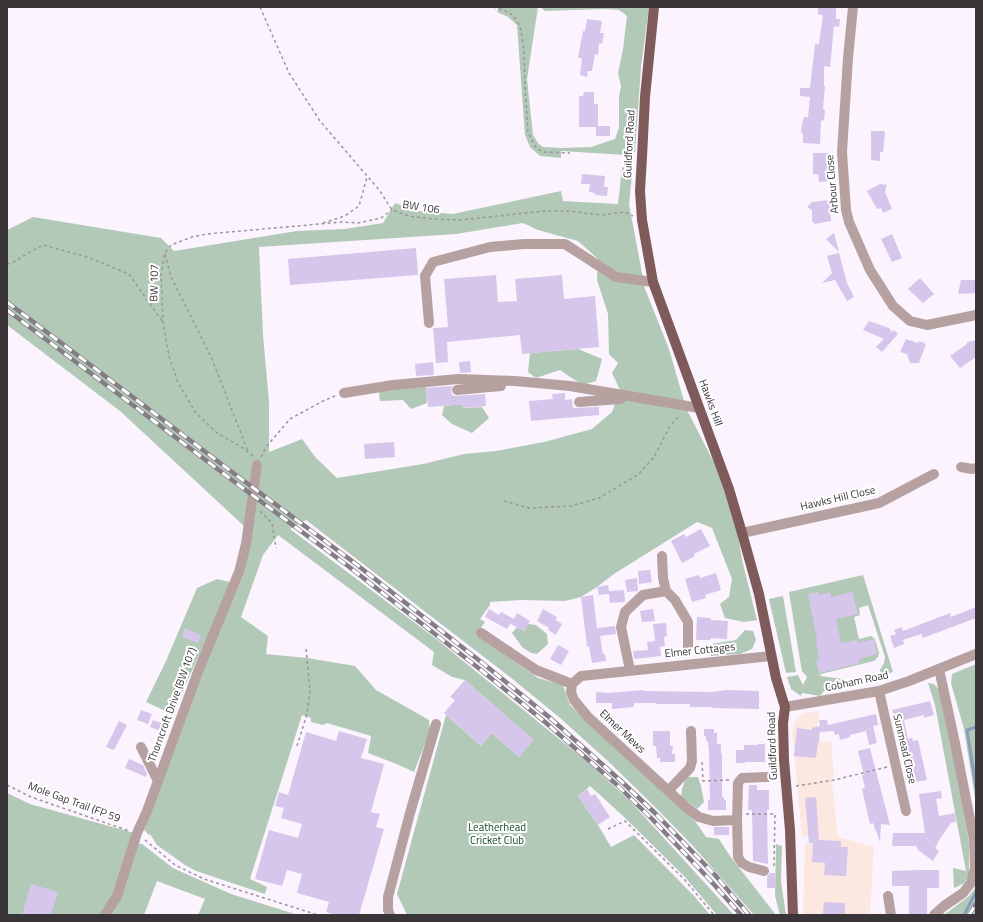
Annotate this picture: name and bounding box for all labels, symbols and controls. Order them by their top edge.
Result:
street label: Guildford Road [622,109,638,179]
street label: Arbour Close [824,154,842,214]
street label: BW 106 [402,199,440,217]
street label: BW 107 [148,264,162,302]
street label: Hawks Hill [695,378,725,428]
street label: Hawks Hill Close [799,484,877,514]
street label: Elmer Cottages [664,641,736,661]
street label: Thorncroft Drive (BW 107) [146,646,200,764]
street label: Cobham Road [824,669,890,695]
street label: Elmer Mews [596,707,648,757]
street label: Guildford Road [765,712,781,780]
street label: Sunmead Close [890,713,918,785]
street label: Mole Gap Trail (FP 59 [26,780,122,826]
park label: Leatherhead Cricket Club [468,821,526,847]

